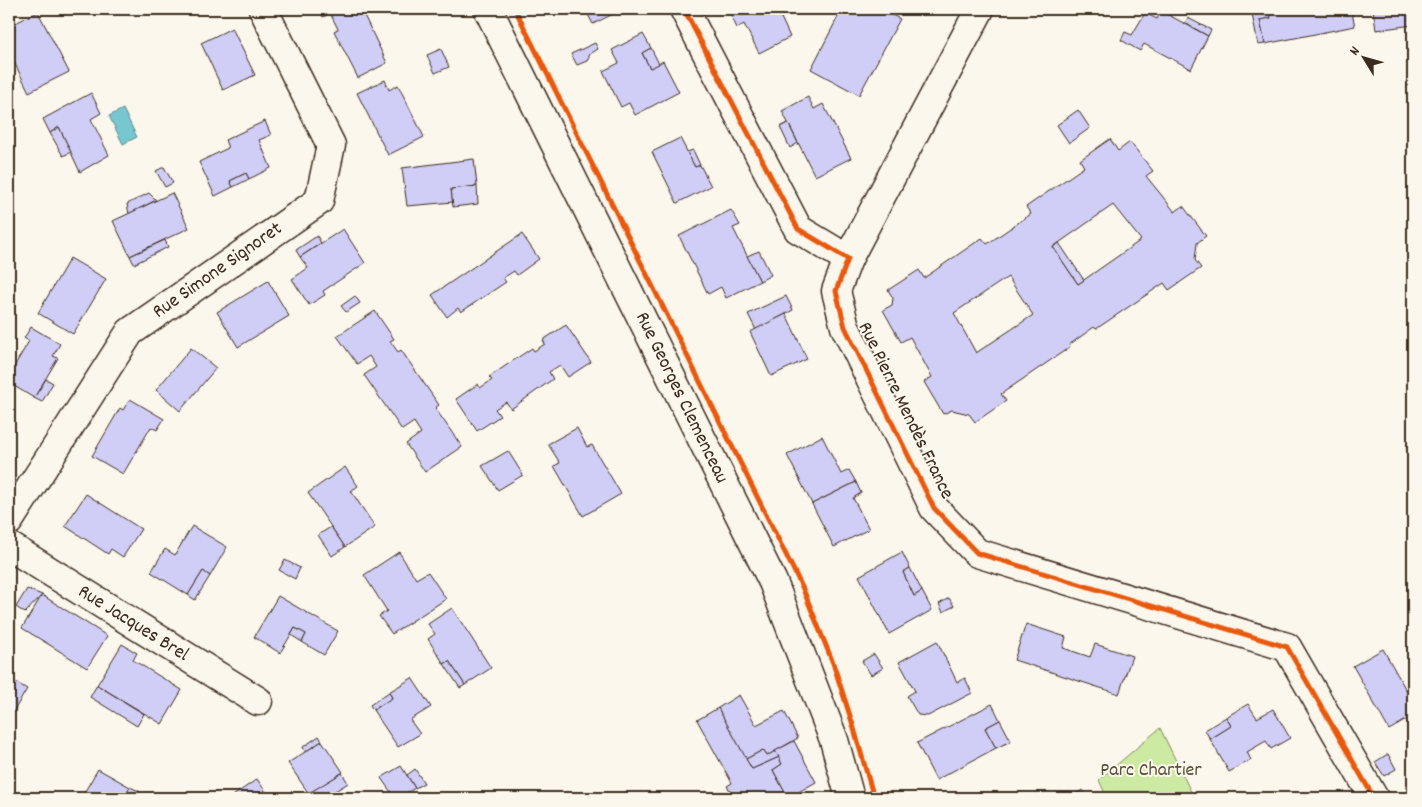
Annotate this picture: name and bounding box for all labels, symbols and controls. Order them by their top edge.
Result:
north arrow [1340,32,1390,82]
text: N [1345,43,1365,60]
street label: Rue Simone Signoret [148,216,288,326]
street label: Rue Georges Clemenceau [627,308,735,488]
street label: Rue Pierre Mendès France [850,318,960,505]
street label: Rue Jacques Brel [72,579,194,669]
park label: Parc Chartier [1100,757,1202,785]

